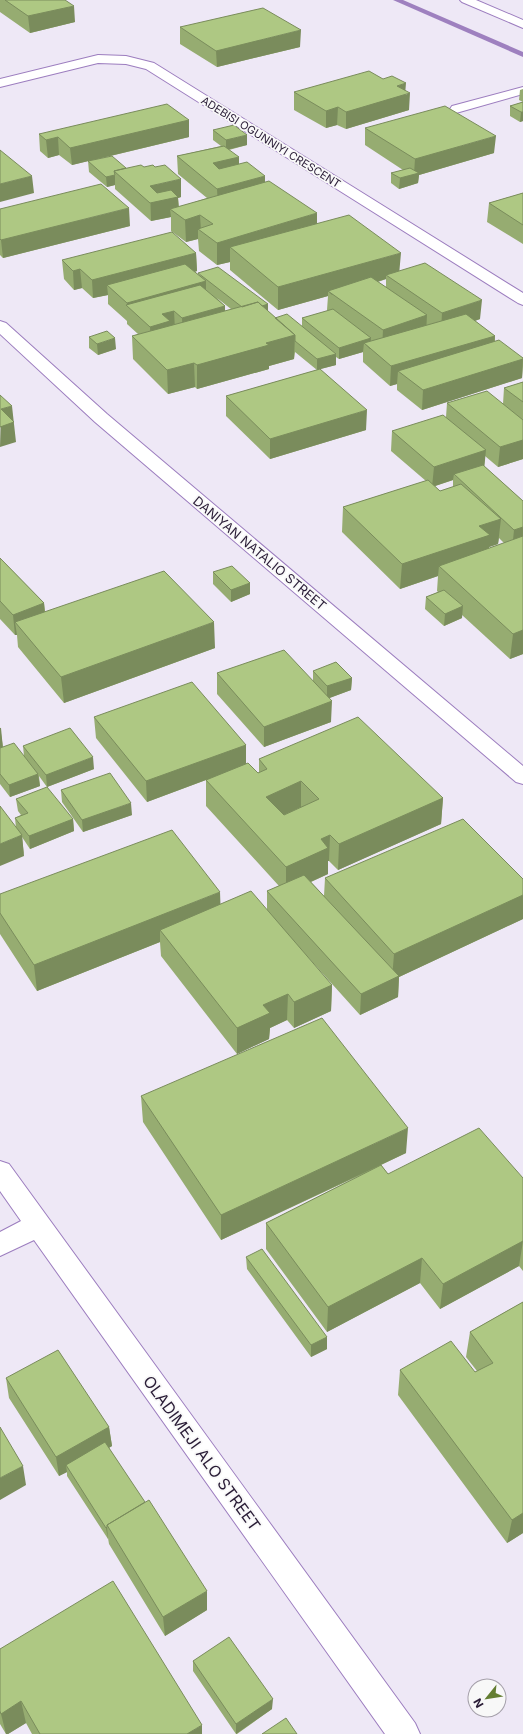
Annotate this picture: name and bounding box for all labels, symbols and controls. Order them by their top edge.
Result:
street label: ADEBISI OGUNNIYI CRESCENT [199,93,343,191]
street label: DANIYAN NATALIO STREET [190,493,330,613]
street label: OLADIMEJI ALO STREET [139,1371,265,1535]
north arrow [467,1678,507,1718]
text: N [470,1696,486,1710]

